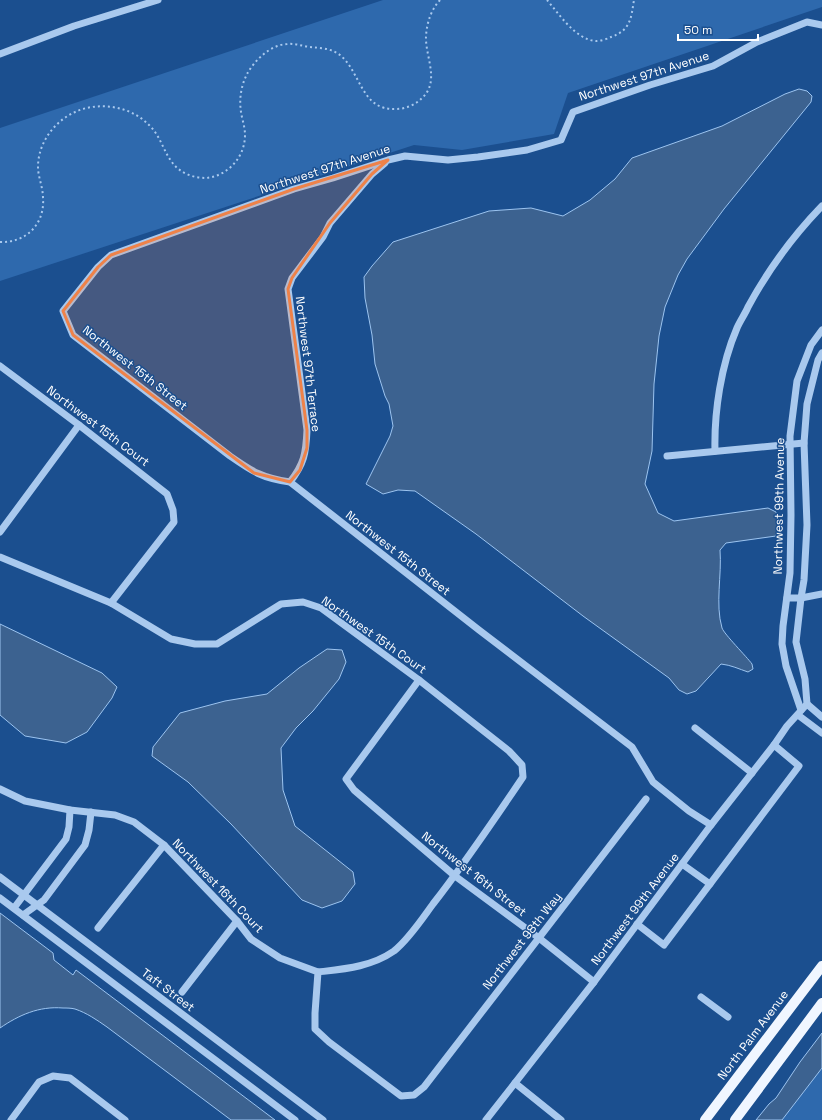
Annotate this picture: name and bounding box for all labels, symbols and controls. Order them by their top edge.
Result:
scale bar [678,16,758,42]
text: 50 m [684,22,712,38]
street label: Northwest 97th Avenue [577,47,711,105]
street label: Northwest 97th Avenue [258,140,392,198]
street label: Northwest 97th Terrace [292,295,324,433]
street label: Northwest 15th Street [79,322,191,414]
street label: Northwest 15th Court [43,382,153,470]
street label: Northwest 99th Avenue [770,437,788,575]
street label: Northwest 15th Street [342,507,454,599]
street label: Northwest 15th Court [318,593,430,677]
street label: Northwest 16th Street [418,828,530,920]
street label: Northwest 16th Court [169,836,267,936]
street label: Northwest 99th Avenue [587,849,683,969]
street label: Northwest 98th Way [479,889,565,993]
street label: Taft Street [138,965,198,1015]
street label: North Palm Avenue [714,987,792,1083]

